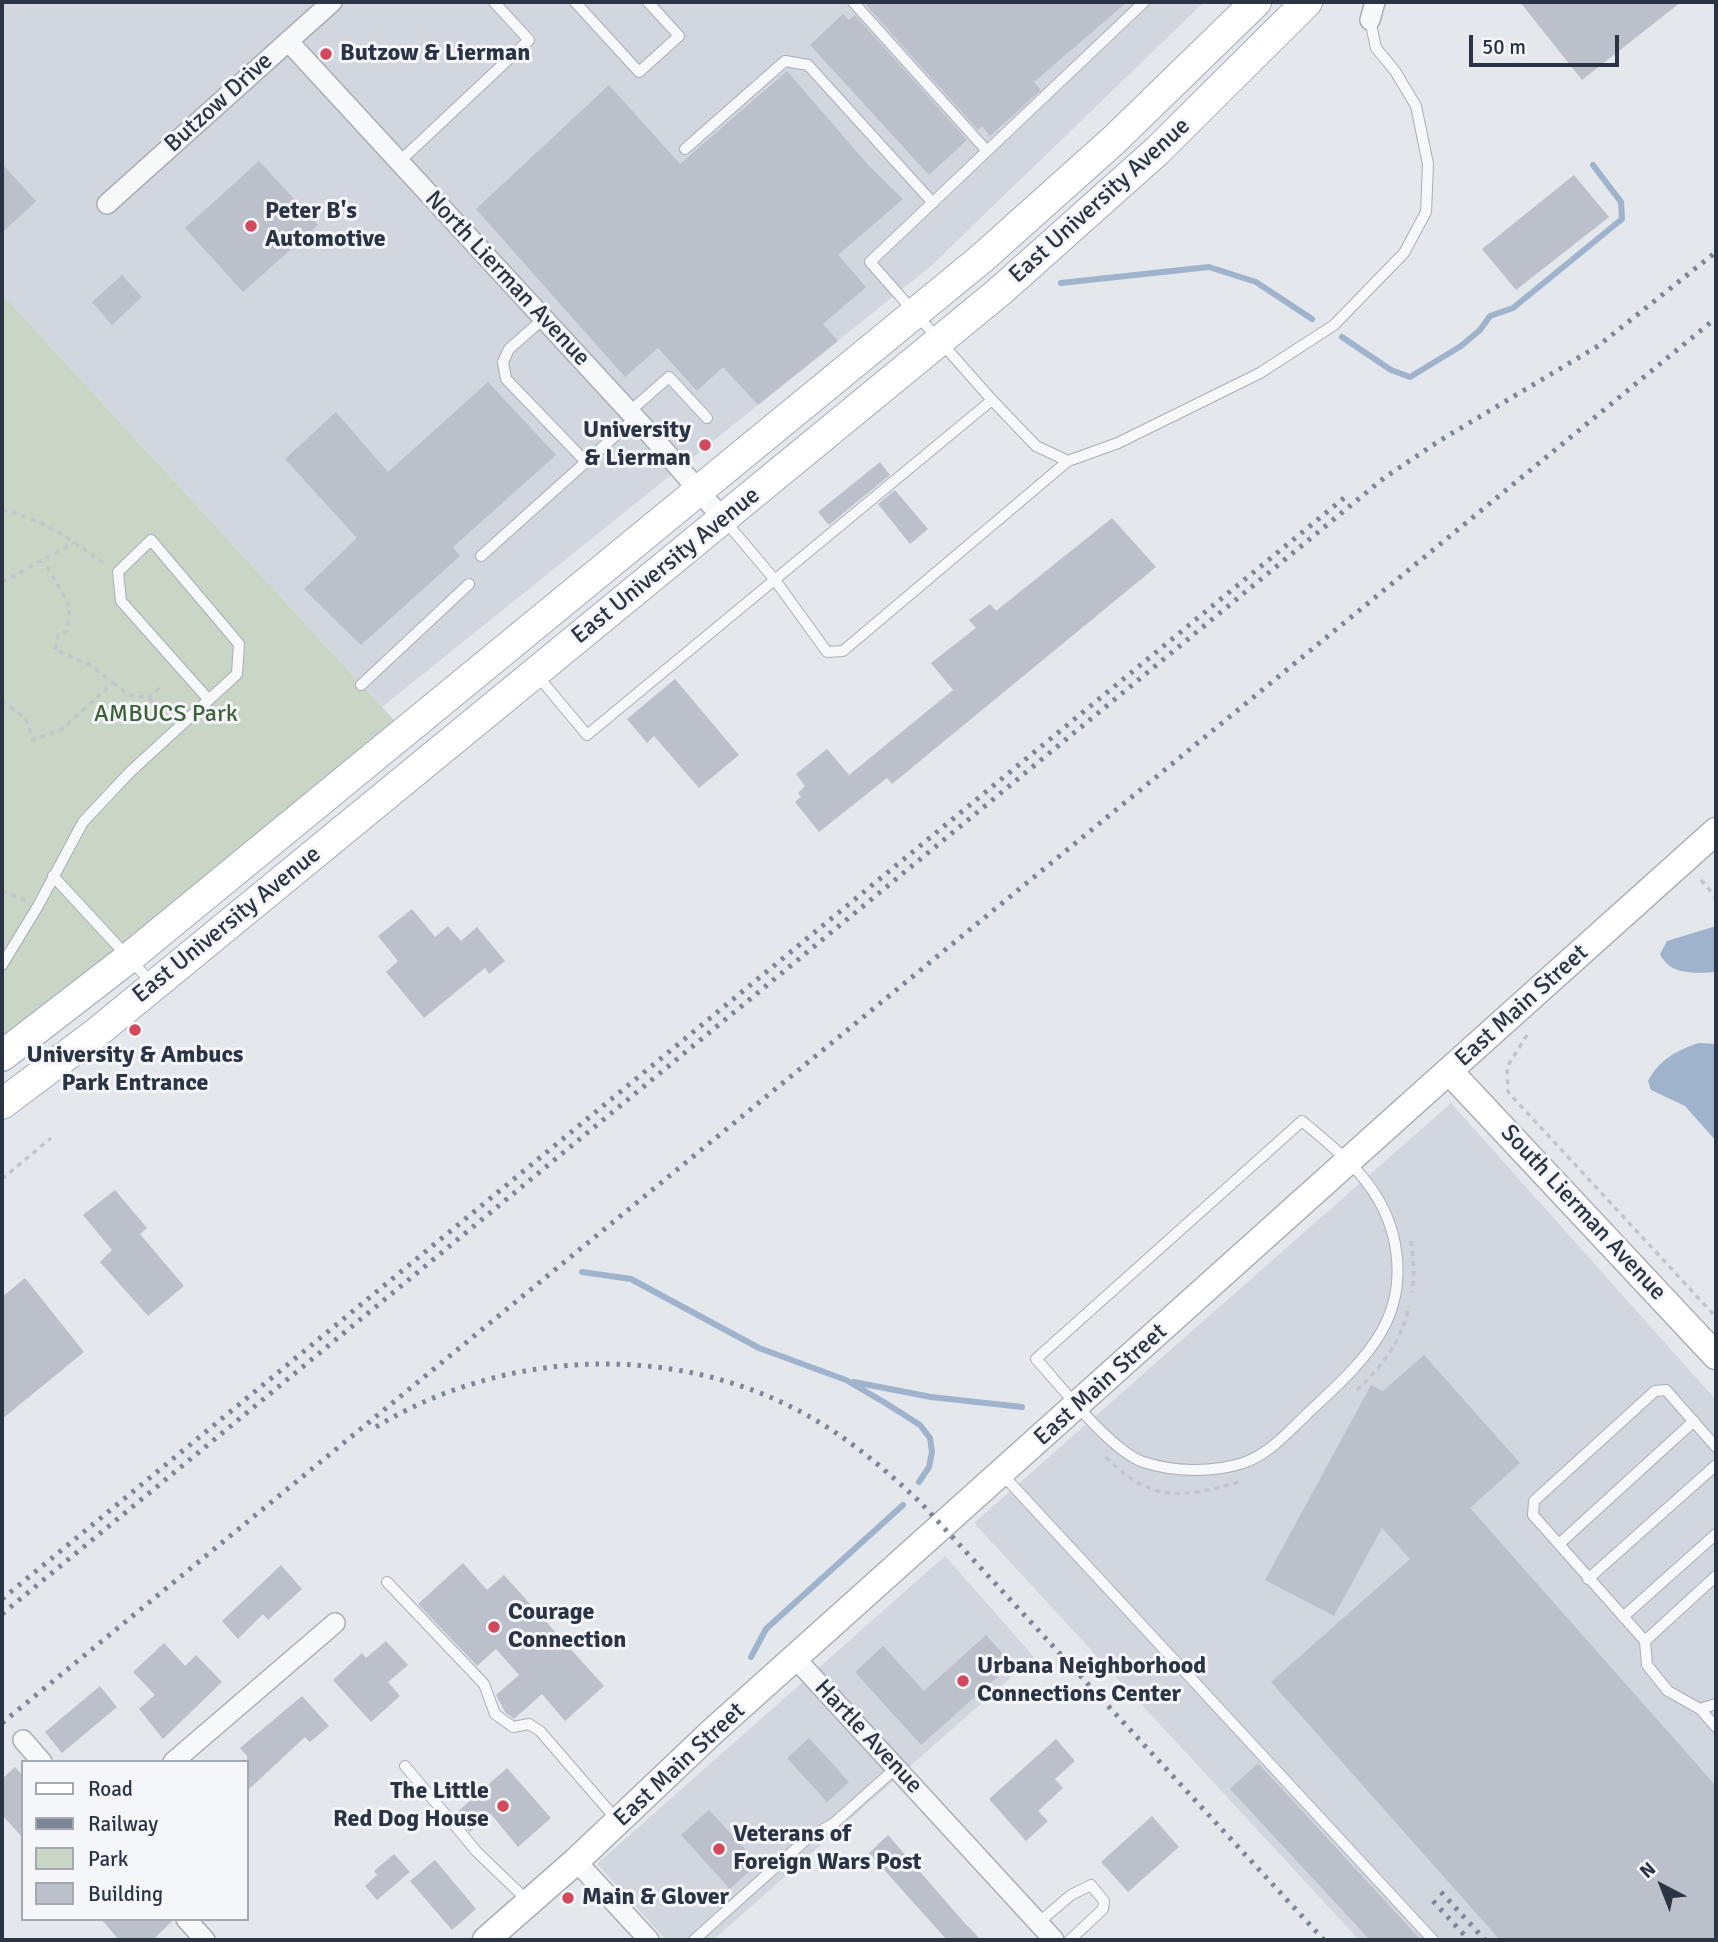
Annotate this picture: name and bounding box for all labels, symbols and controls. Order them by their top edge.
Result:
scale bar [1473,21,1624,65]
text: 50 m [1482,34,1526,60]
place label: Butzow & Lierman [340,40,530,68]
marker: Butzow & Lierman [318,46,334,62]
street label: Butzow Drive [159,47,279,159]
street label: East University Avenue [1004,112,1196,290]
street label: North Lierman Avenue [418,185,596,373]
place label: Peter B's Automotive [265,198,386,254]
marker: Peter B's Automotive [243,218,259,234]
place label: University & Lierman [583,417,691,473]
marker: University & Lierman [697,437,713,453]
street label: East University Avenue [566,481,766,651]
park label: AMBUCS Park [94,701,238,729]
street label: East University Avenue [127,840,327,1010]
street label: East Main Street [1450,939,1594,1073]
marker: University & Ambucs Park Entrance [127,1022,143,1038]
place label: University & Ambucs Park Entrance [27,1042,243,1098]
street label: South Lierman Avenue [1494,1119,1672,1307]
street label: East Main Street [1029,1318,1173,1452]
place label: Courage Connection [508,1599,626,1655]
marker: Courage Connection [486,1619,502,1635]
place label: Urbana Neighborhood Connections Center [977,1653,1206,1709]
marker: Urbana Neighborhood Connections Center [955,1673,971,1689]
street label: Hartle Avenue [808,1674,928,1800]
street label: East Main Street [608,1697,752,1833]
legend [21,1760,248,1921]
text: Road [88,1776,133,1802]
place label: The Little Red Dog House [333,1778,489,1834]
marker: The Little Red Dog House [495,1798,511,1814]
text: Railway [88,1811,158,1837]
place label: Veterans of Foreign Wars Post [733,1821,922,1877]
marker: Veterans of Foreign Wars Post [711,1841,727,1857]
text: Park [88,1846,128,1872]
north arrow [1627,1851,1697,1921]
text: N [1635,1857,1661,1884]
text: Building [88,1881,163,1907]
place label: Main & Glover [582,1884,729,1912]
marker: Main & Glover [560,1890,576,1906]

